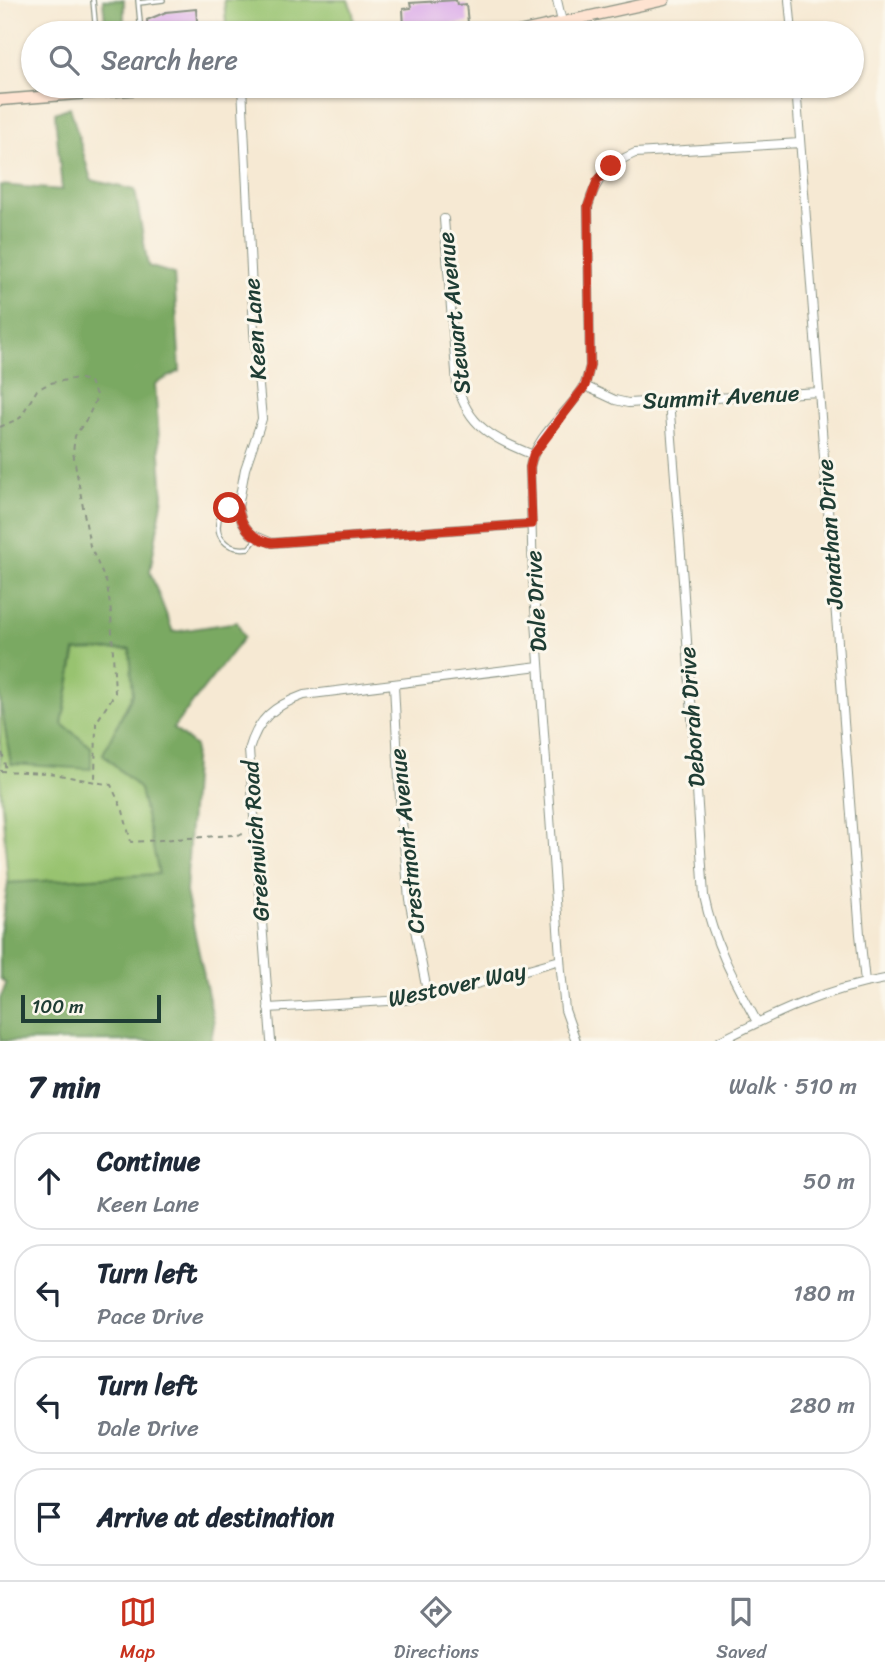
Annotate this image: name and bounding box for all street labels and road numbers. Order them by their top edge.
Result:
street label: Stewart Avenue [425,230,483,396]
street label: Keen Lane [231,276,279,382]
street label: Summit Avenue [641,372,801,422]
street label: Jonathan Drive [804,457,856,611]
street label: Dale Drive [513,549,559,653]
street label: Deborah Drive [667,645,717,789]
street label: Crestmont Avenue [377,746,437,936]
street label: Greenwich Road [230,757,282,923]
street label: Westover Way [384,950,530,1020]

